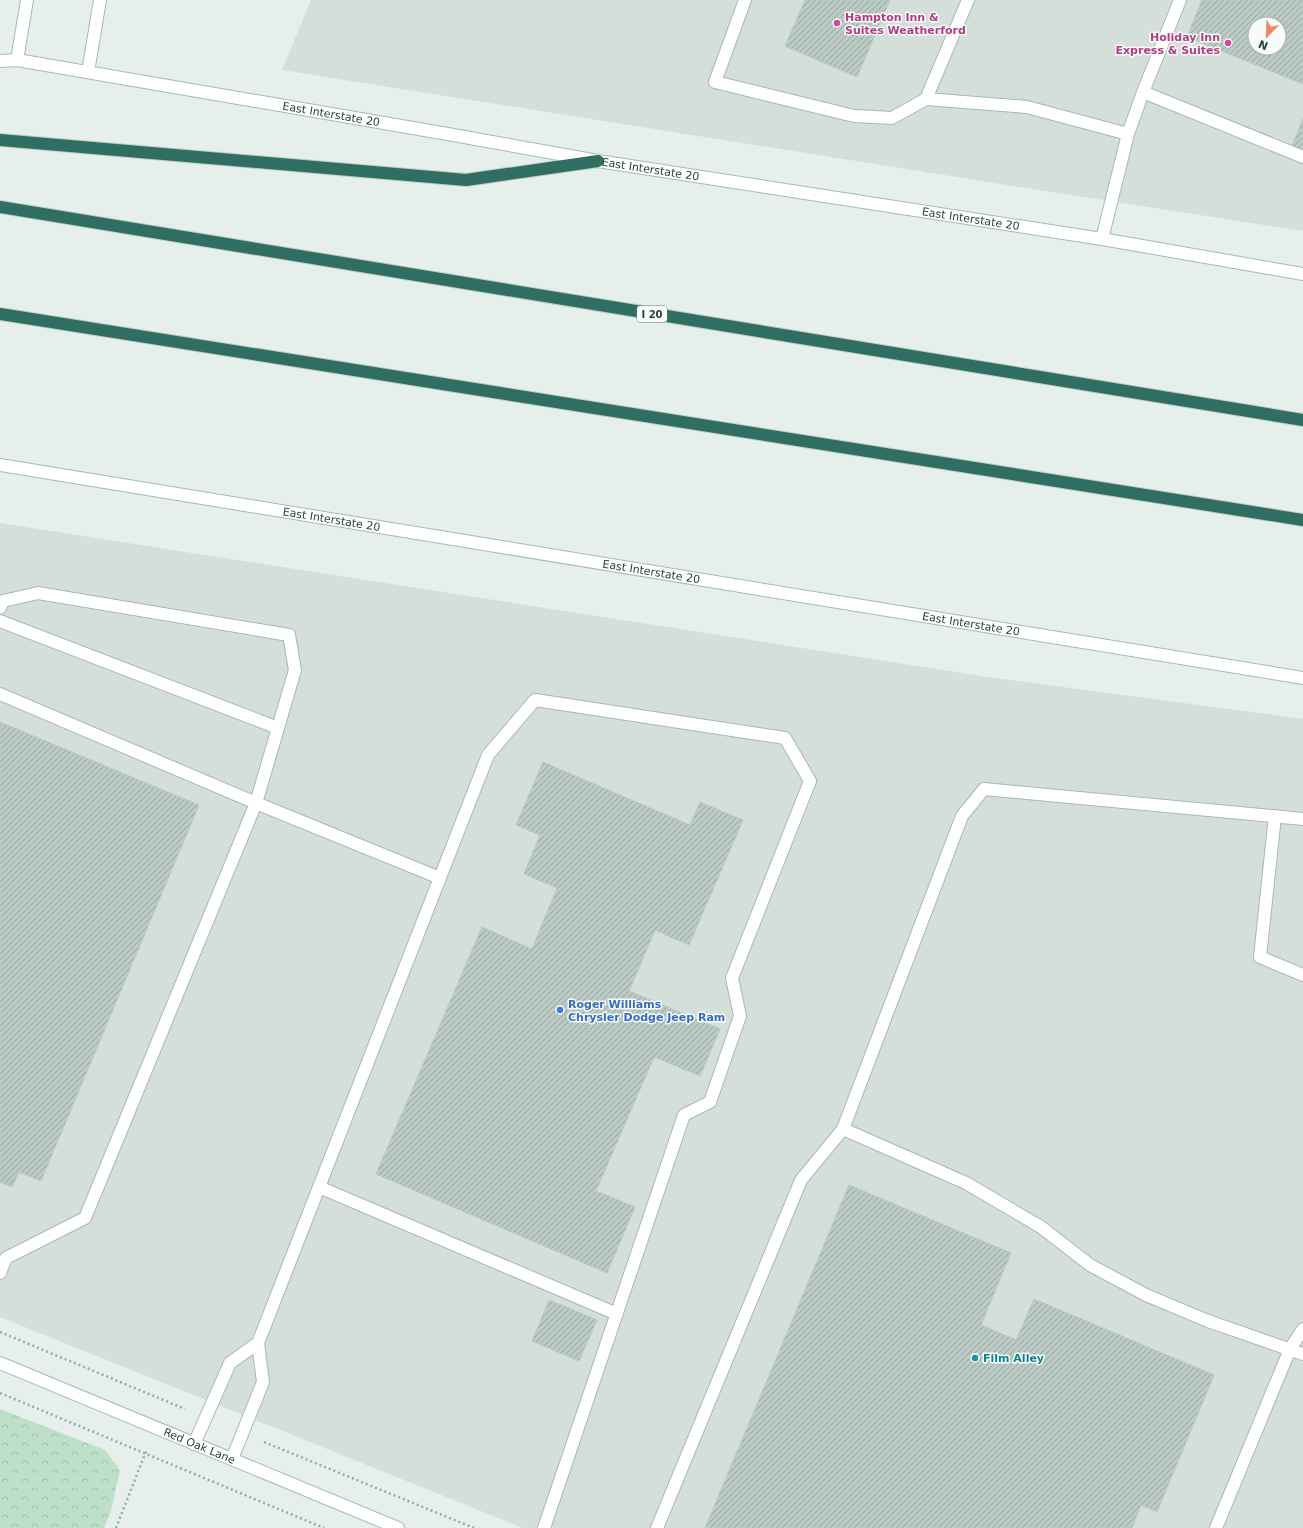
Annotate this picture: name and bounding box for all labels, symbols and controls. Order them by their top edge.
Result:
place label: Hampton Inn & Suites Weatherford [845,11,966,37]
north arrow [1247,16,1287,56]
marker: Hampton Inn & Suites Weatherford [832,18,842,28]
place label: Holiday Inn Express & Suites [1115,31,1220,57]
text: N [1257,37,1270,53]
marker: Holiday Inn Express & Suites [1223,38,1233,48]
street label: East Interstate 20 [282,99,381,129]
street label: East Interstate 20 [601,155,700,183]
street label: East Interstate 20 [921,205,1021,233]
road number: I 20 [637,306,667,322]
street label: East Interstate 20 [282,505,381,534]
street label: East Interstate 20 [602,557,701,586]
street label: East Interstate 20 [921,609,1021,638]
place label: Roger Williams Chrysler Dodge Jeep Ram [568,998,725,1024]
marker: Roger Williams Chrysler Dodge Jeep Ram [555,1005,565,1015]
place label: Film Alley [983,1352,1044,1365]
marker: Film Alley [970,1353,980,1363]
street label: Red Oak Lane [162,1425,238,1466]

